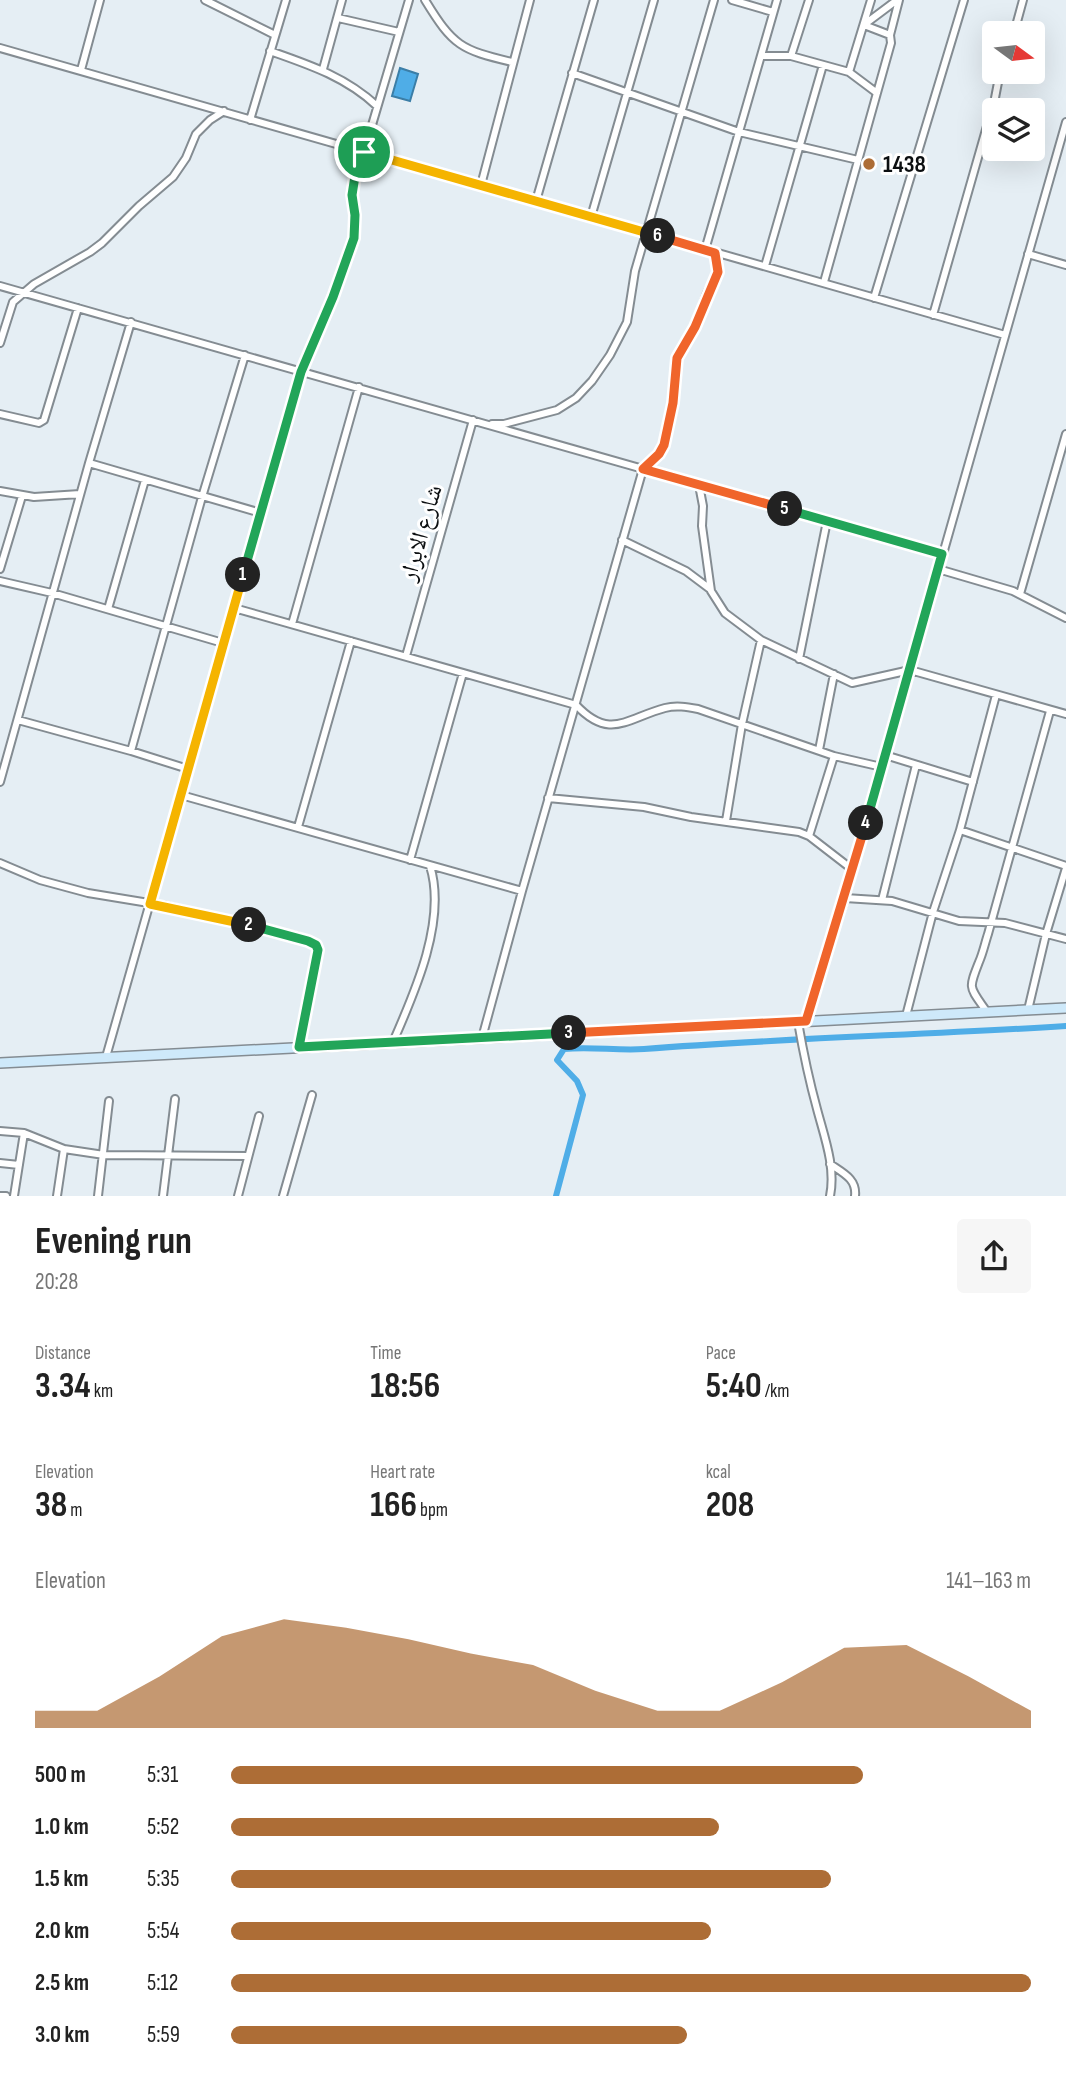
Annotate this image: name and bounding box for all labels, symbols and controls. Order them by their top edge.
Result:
north arrow [982,21,1045,84]
map controls [982,21,1045,161]
button: layers [982,98,1045,161]
pin [334,122,394,182]
icon: arrive [345,133,383,171]
place label: 1438 [883,150,926,179]
marker: 1438 [861,156,877,172]
pin: 6 [640,218,676,254]
text: 6 [653,224,662,247]
street label: شارع الابرار [393,481,449,585]
pin: 5 [768,491,802,526]
text: 5 [780,497,789,520]
pin: 1 [226,558,260,592]
text: 1 [239,563,246,586]
pin: 4 [848,806,884,840]
text: 4 [861,811,870,834]
pin: 2 [232,908,266,942]
text: 2 [244,913,253,936]
pin: 3 [552,1016,586,1050]
text: 3 [564,1021,573,1044]
text: Evening run [35,1219,192,1264]
button: share [957,1219,1031,1293]
text: 20:28 [35,1268,78,1296]
text: Distance [35,1342,91,1365]
text: Time [370,1342,401,1365]
text: Pace [706,1342,736,1365]
text: 3.34 [35,1365,91,1408]
text: 18:56 [370,1365,440,1408]
text: 5:40 [706,1365,762,1408]
text: km [91,1380,113,1403]
text: /km [762,1380,790,1403]
text: Elevation [35,1461,94,1484]
text: Heart rate [370,1461,435,1484]
text: kcal [706,1461,731,1484]
text: 38 [35,1484,67,1527]
text: 166 [370,1484,417,1527]
text: 208 [706,1484,754,1527]
text: m [67,1499,82,1522]
text: bpm [417,1499,448,1522]
text: Elevation [35,1567,106,1595]
text: 141–163 m [946,1567,1031,1595]
text: 500 m [35,1761,86,1789]
text: 5:31 [147,1761,178,1789]
text: 1.0 km [35,1813,89,1841]
text: 5:52 [147,1813,179,1841]
text: 1.5 km [35,1865,88,1893]
text: 5:35 [147,1865,179,1893]
text: 2.0 km [35,1917,89,1945]
text: 5:54 [147,1917,179,1945]
text: 2.5 km [35,1969,89,1997]
text: 5:12 [147,1969,178,1997]
text: 3.0 km [35,2021,90,2049]
text: 5:59 [147,2021,180,2049]

